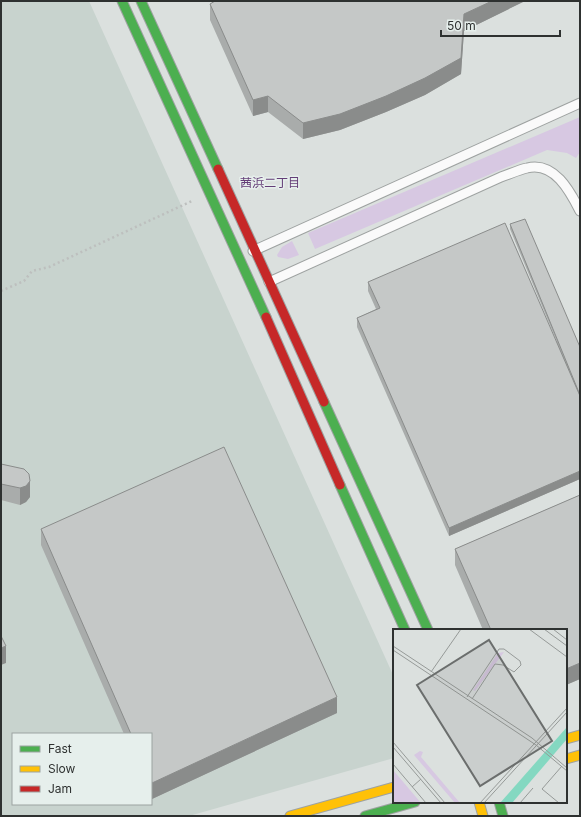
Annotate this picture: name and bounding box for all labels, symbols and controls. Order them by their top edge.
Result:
scale bar [441,12,560,38]
text: 50 m [447,18,476,33]
district label: 茜浜二丁目 [240,175,300,190]
inset map [393,629,567,803]
legend [12,733,152,805]
text: Fast [48,741,72,756]
text: Slow [48,761,76,776]
text: Jam [48,781,72,796]

